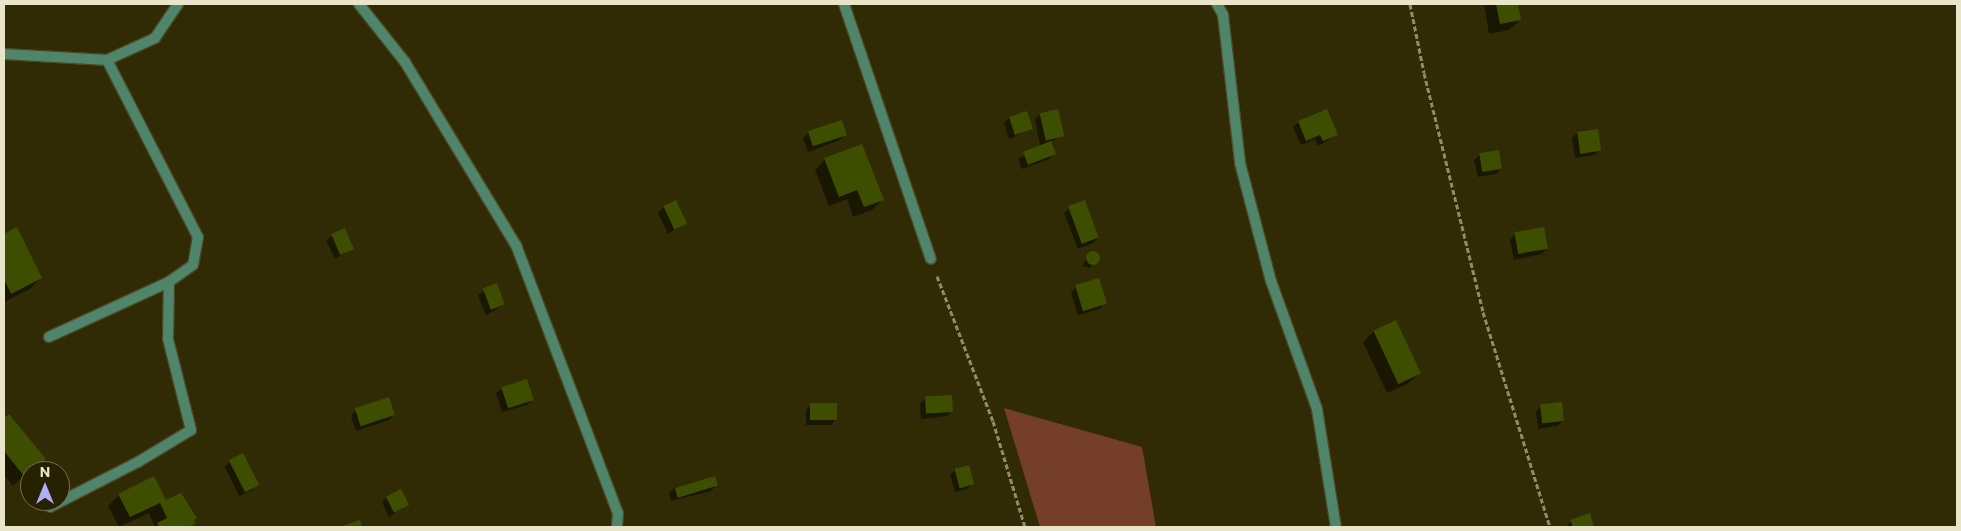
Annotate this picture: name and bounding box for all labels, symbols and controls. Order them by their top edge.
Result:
north arrow [20,461,70,511]
text: N [40,463,50,480]

